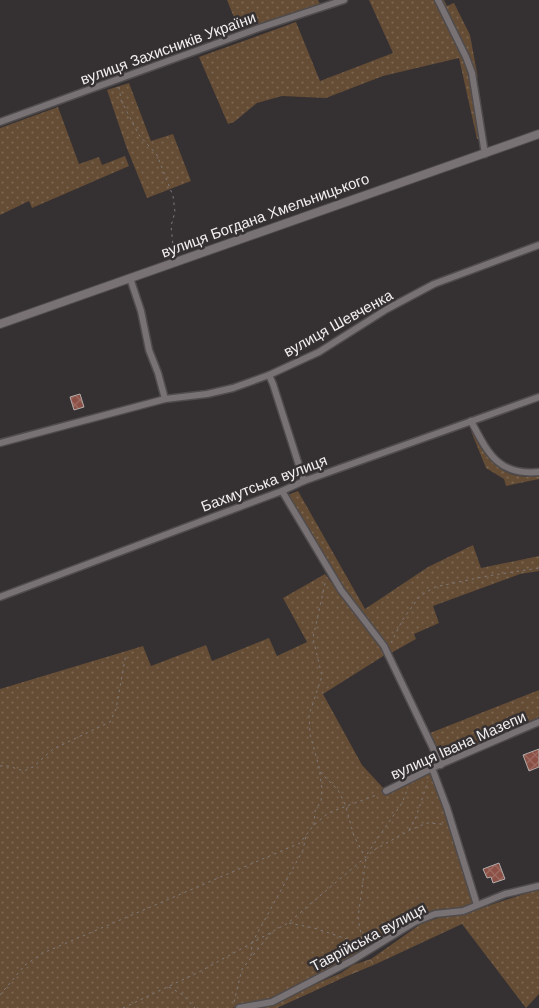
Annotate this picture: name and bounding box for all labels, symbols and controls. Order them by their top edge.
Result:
street label: вулиця Захисників України [78,8,258,88]
street label: вулиця Богдана Хмельницького [159,169,371,261]
street label: вулиця Шевченка [281,286,396,360]
street label: Бахмутська вулиця [199,451,329,515]
street label: вулиця Івана Мазепи [388,707,528,783]
street label: Таврійська вулиця [307,899,429,975]

